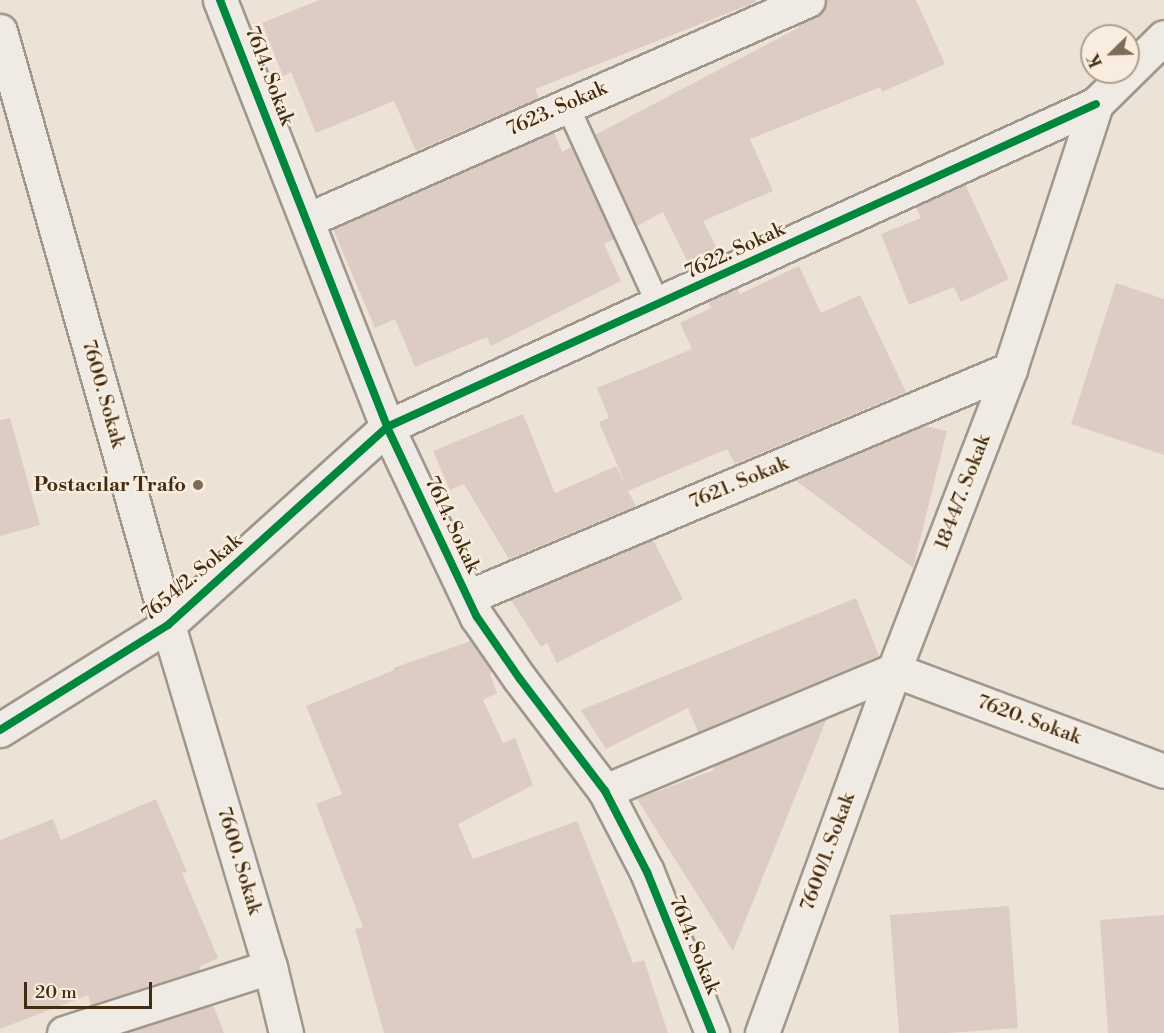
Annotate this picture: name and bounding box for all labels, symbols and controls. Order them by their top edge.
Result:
street label: 7614. Sokak [239,23,299,129]
north arrow [1080,24,1140,84]
text: K [1084,50,1107,70]
street label: 7623. Sokak [503,76,611,142]
street label: 7622. Sokak [681,217,789,285]
street label: 7600. Sokak [76,337,130,451]
street label: 1844/7. Sokak [930,431,996,553]
street label: 7621. Sokak [686,451,792,515]
place label: Postacılar Trafo [34,473,186,497]
street label: 7614. Sokak [419,473,485,577]
marker: Postacılar Trafo [191,478,205,492]
street label: 7654/2. Sokak [137,529,247,627]
street label: 7620. Sokak [974,690,1084,750]
street label: 7600/1. Sokak [796,790,860,914]
street label: 7600. Sokak [211,804,267,918]
street label: 7614. Sokak [663,892,725,998]
scale bar [27,970,154,1008]
text: 20 m [35,981,77,1004]

